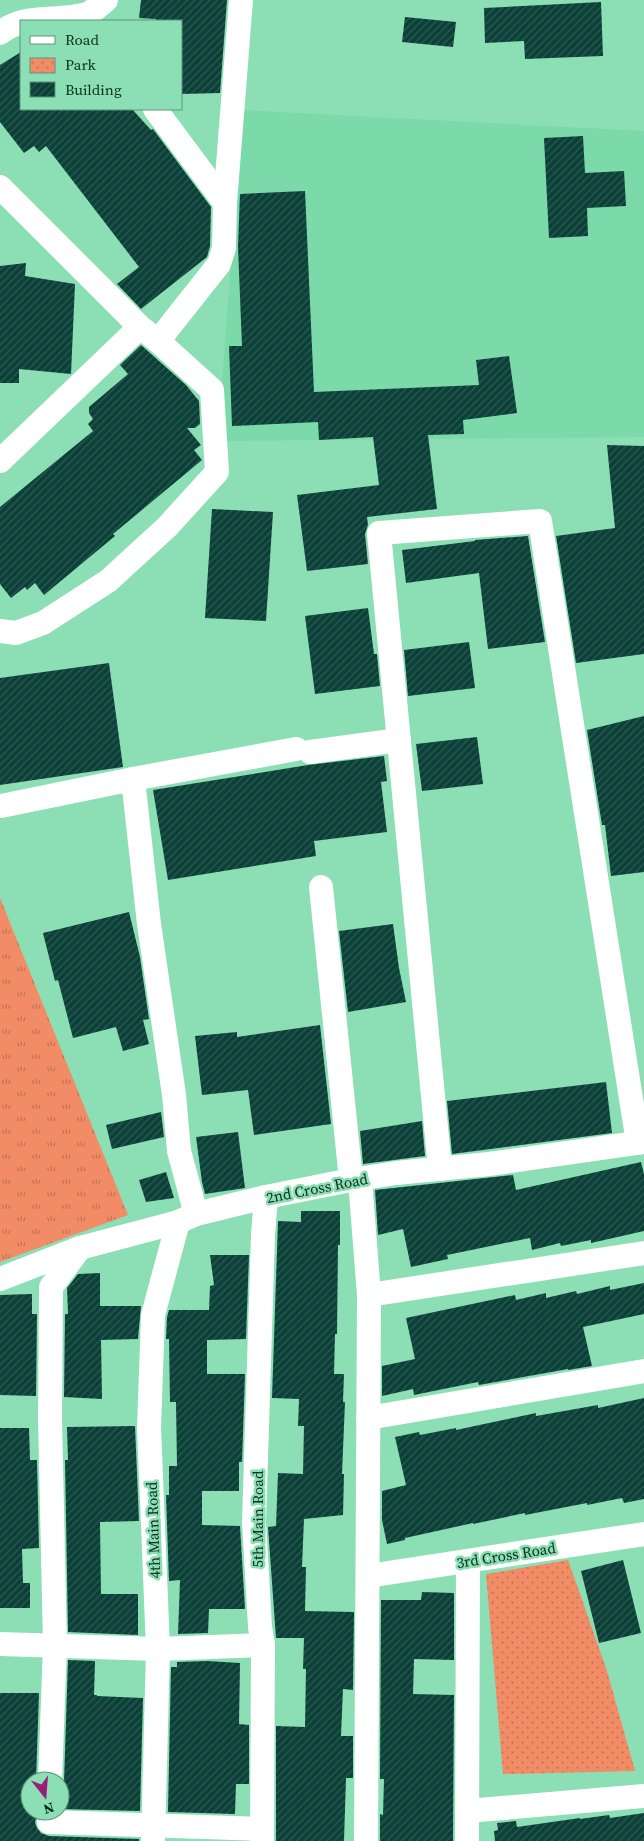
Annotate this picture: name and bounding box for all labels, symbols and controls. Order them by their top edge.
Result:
legend [20,20,182,110]
text: Road [65,29,99,50]
text: Park [65,54,97,75]
text: Building [65,79,122,100]
street label: 2nd Cross Road [264,1168,370,1208]
street label: 5th Main Road [247,1470,268,1567]
street label: 4th Main Road [141,1481,165,1579]
street label: 3rd Cross Road [455,1537,558,1573]
north arrow [20,1771,70,1821]
text: N [41,1797,57,1819]

